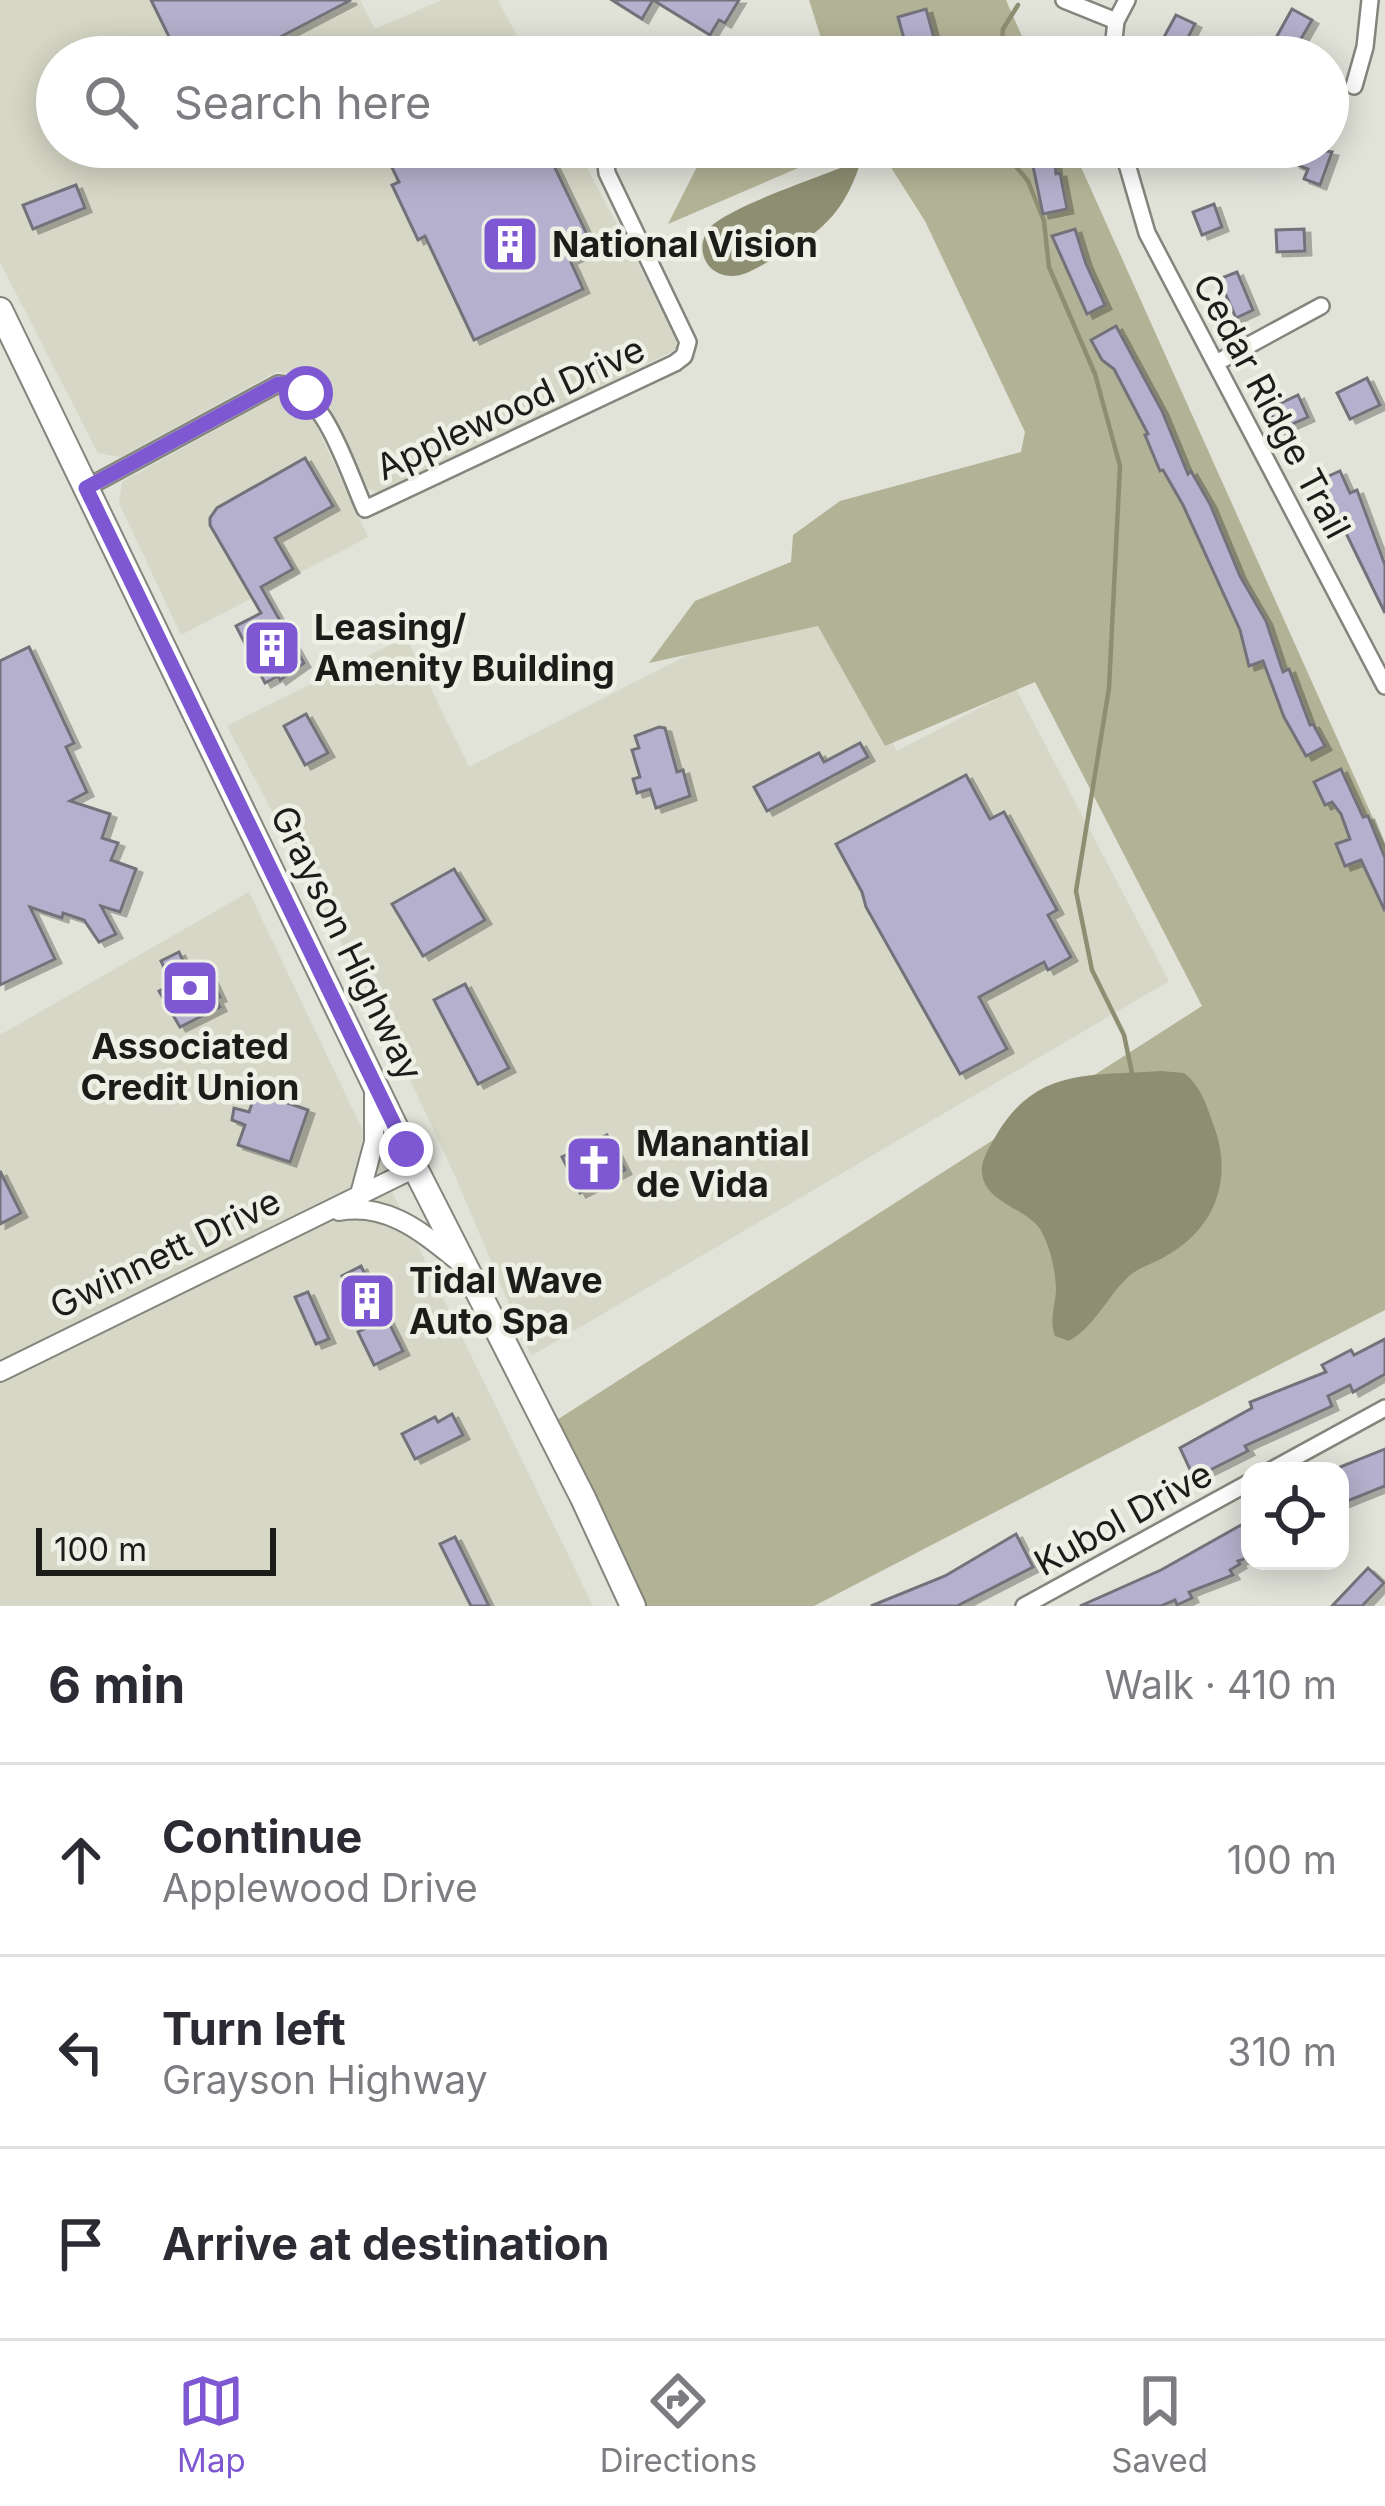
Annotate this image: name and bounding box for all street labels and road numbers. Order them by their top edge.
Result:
street label: Cedar Ridge Trail [1184,266,1360,546]
street label: Applewood Drive [369,326,651,490]
street label: Grayson Highway [261,798,433,1088]
street label: Gwinnett Drive [43,1178,287,1328]
street label: Kubol Drive [1027,1451,1219,1585]

